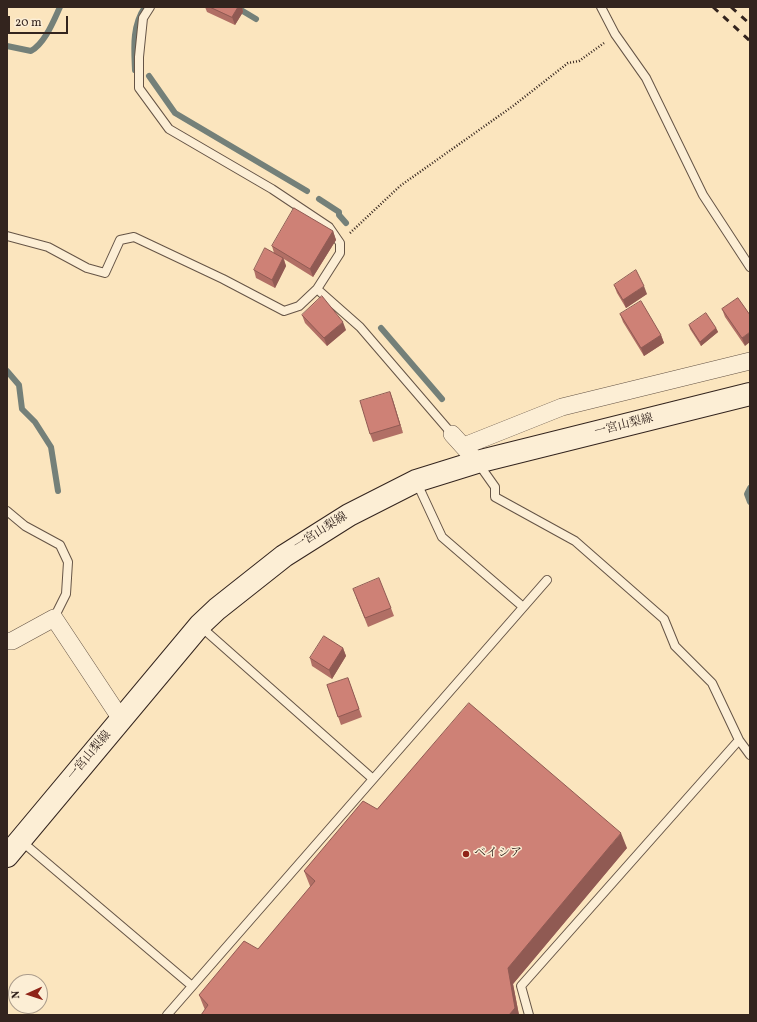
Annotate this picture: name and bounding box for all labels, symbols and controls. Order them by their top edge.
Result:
scale bar [10,8,70,34]
text: 20 m [15,15,42,31]
street label: 一宮山梨線 [593,412,655,440]
street label: 一宮山梨線 [292,510,350,554]
street label: 一宮山梨線 [65,728,115,784]
place label: ベイシア [474,847,522,861]
marker: ベイシア [461,849,471,859]
north arrow [8,974,48,1014]
text: N [9,990,24,999]

